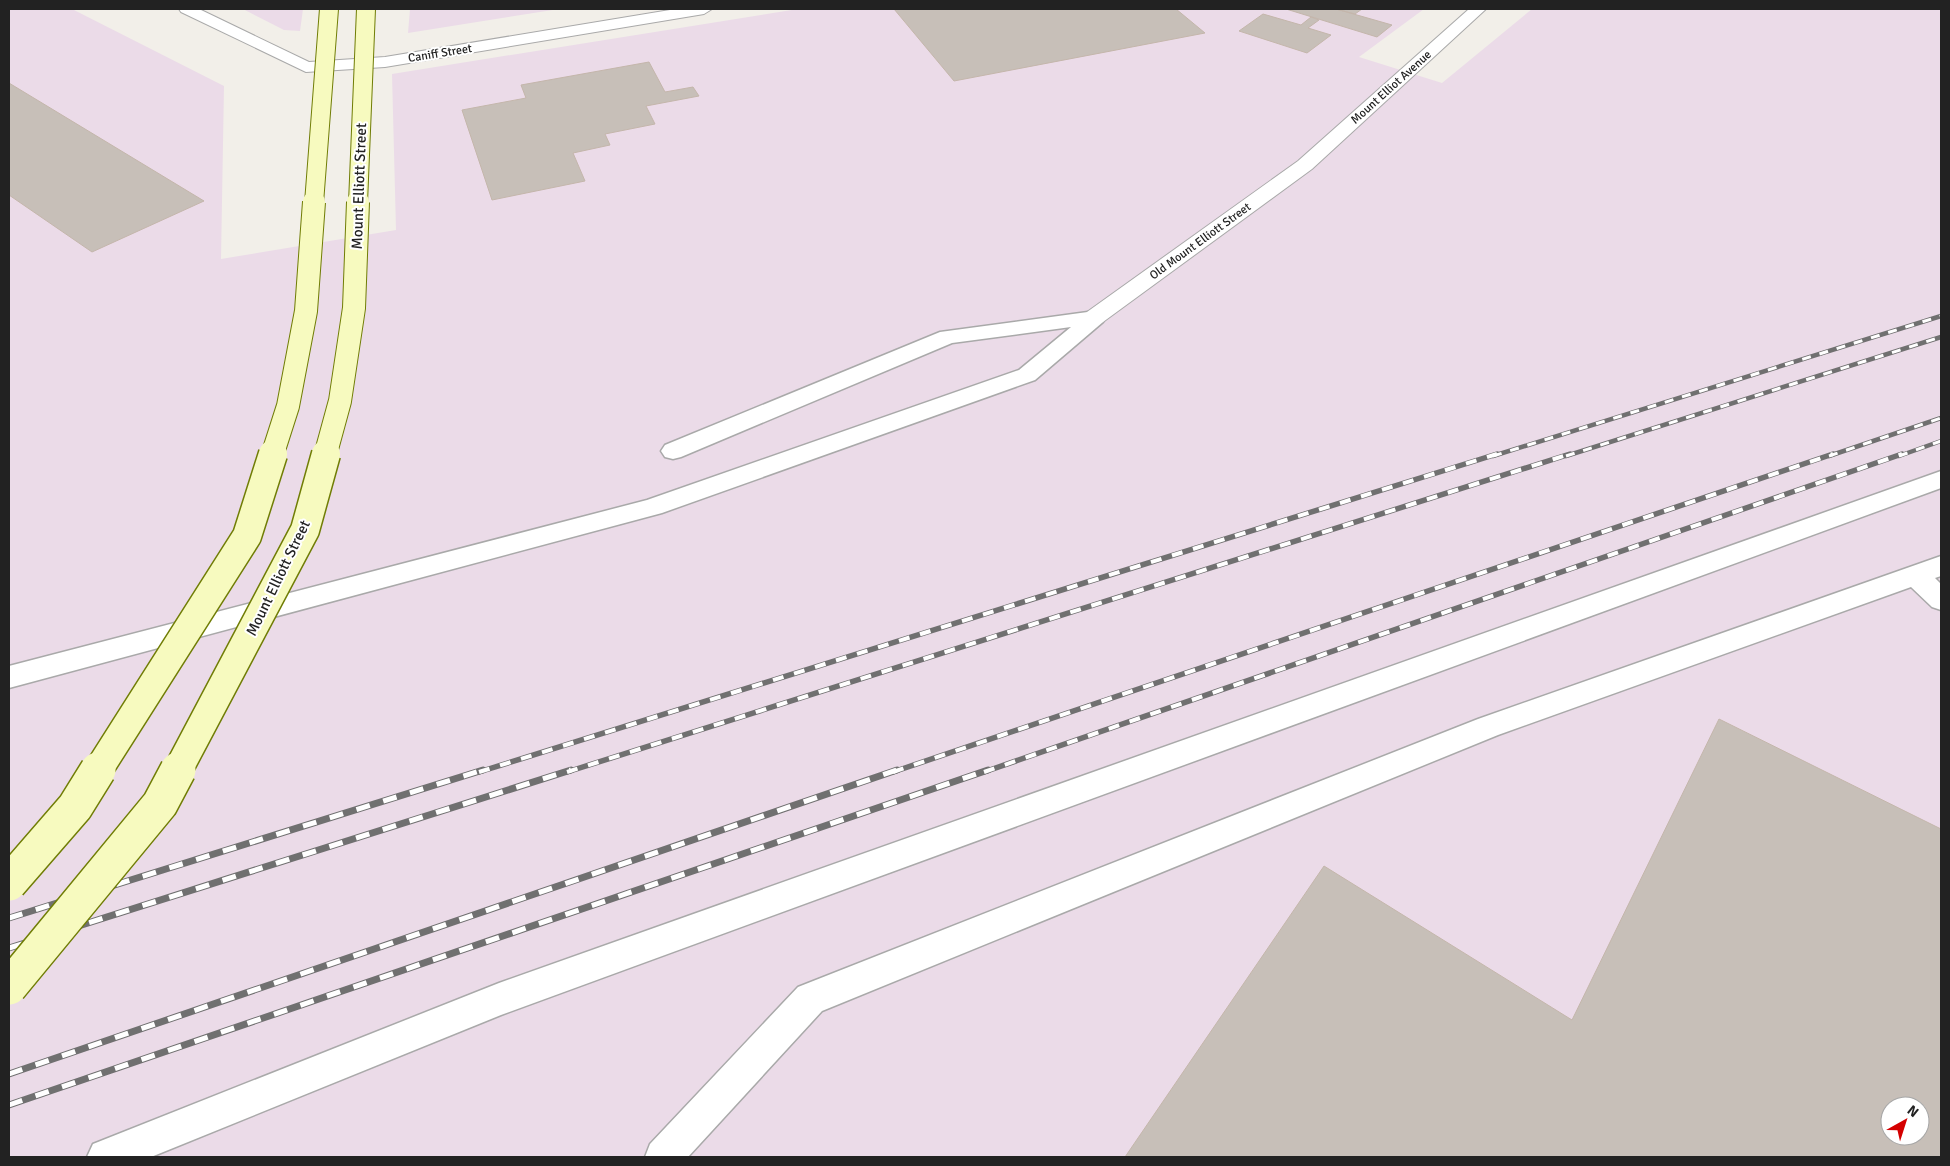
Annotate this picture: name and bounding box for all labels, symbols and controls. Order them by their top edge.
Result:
street label: Caniff Street [407,41,473,66]
street label: Mount Elliot Avenue [1348,47,1435,128]
street label: Mount Elliott Street [348,122,370,250]
street label: Old Mount Elliott Street [1147,200,1254,283]
street label: Mount Elliott Street [242,517,314,639]
north arrow [1880,1096,1930,1146]
text: N [1904,1102,1922,1121]

